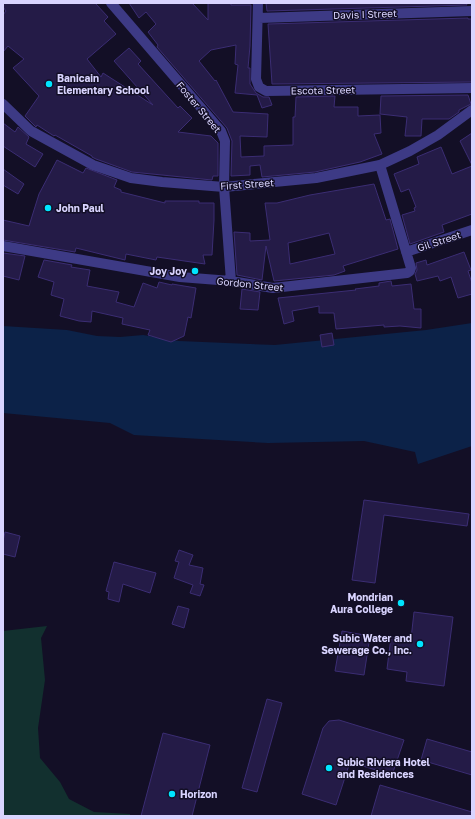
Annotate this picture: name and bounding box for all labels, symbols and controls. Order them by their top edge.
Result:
street label: Davis I Street [333,7,397,21]
place label: Banicain Elementary School [57,72,150,96]
marker: Banicain Elementary School [44,79,54,89]
street label: Foster Street [174,79,224,135]
street label: Escota Street [291,83,355,97]
street label: First Street [220,176,274,192]
place label: John Paul [56,202,105,214]
marker: John Paul [43,203,53,213]
street label: Gil Street [416,228,462,254]
place label: Joy Joy [150,265,187,277]
marker: Joy Joy [190,266,200,276]
street label: Gordon Street [216,275,284,293]
place label: Mondrian Aura College [330,591,393,615]
marker: Mondrian Aura College [396,598,406,608]
place label: Subic Water and Sewerage Co., Inc. [321,632,412,656]
marker: Subic Water and Sewerage Co., Inc. [415,639,425,649]
place label: Subic Riviera Hotel and Residences [337,756,431,780]
marker: Subic Riviera Hotel and Residences [324,763,334,773]
place label: Horizon [180,788,217,800]
marker: Horizon [167,789,177,799]

